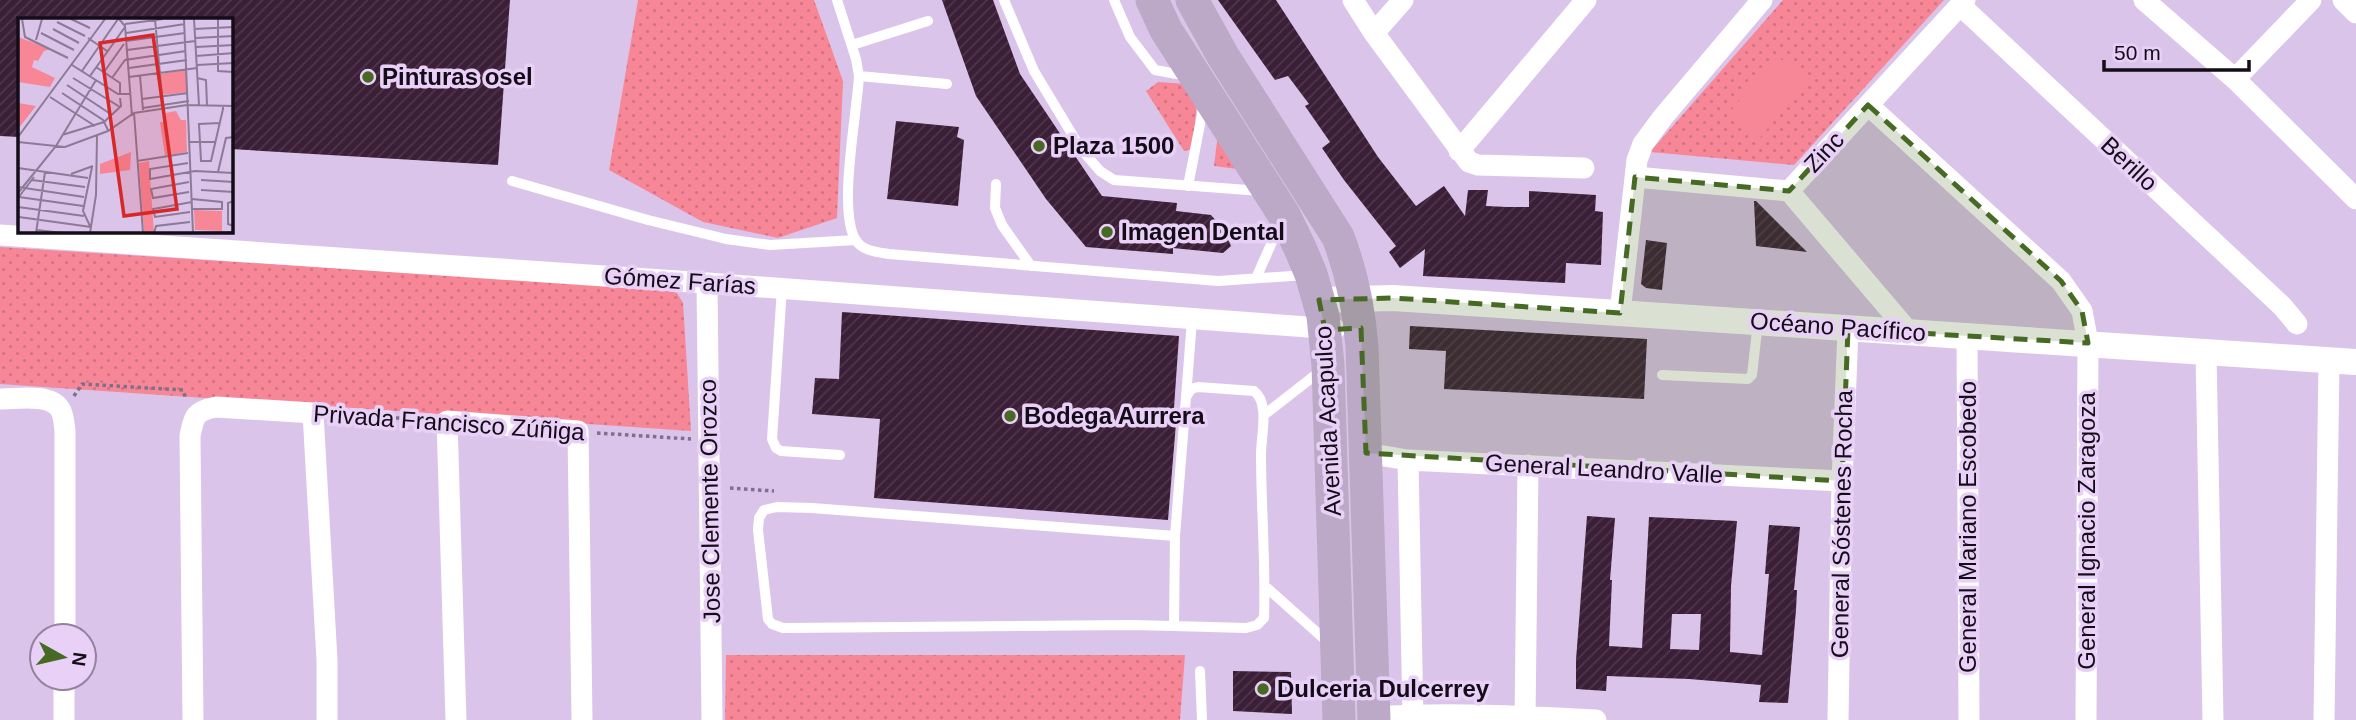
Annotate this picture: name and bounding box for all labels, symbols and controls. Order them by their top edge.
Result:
inset map [18,18,233,233]
scale bar [2104,28,2249,72]
text: 50 m [2114,41,2161,64]
place label: Pinturas osel [382,63,533,90]
marker: Pinturas osel [360,69,376,85]
street label: Zinc [1798,126,1849,177]
street label: Berillo [2096,131,2163,196]
place label: Plaza 1500 [1053,132,1174,159]
marker: Plaza 1500 [1031,138,1047,154]
place label: Imagen Dental [1121,218,1285,245]
marker: Imagen Dental [1099,224,1115,240]
street label: Gómez Farías [603,262,757,299]
street label: Océano Pacífico [1749,307,1927,346]
street label: Avenida Acapulco [1309,325,1346,517]
street label: Jose Clemente Orozco [694,379,725,623]
street label: General Mariano Escobedo [1954,381,1981,673]
street label: General Sóstenes Rocha [1826,389,1857,658]
street label: General Ignacio Zaragoza [2073,392,2100,670]
street label: Privada Francisco Zúñiga [312,400,586,446]
place label: Bodega Aurrera [1024,402,1205,429]
marker: Bodega Aurrera [1002,408,1018,424]
street label: General Leandro Valle [1484,449,1724,488]
north arrow [28,622,98,692]
text: N [68,651,91,668]
place label: Dulceria Dulcerrey [1277,675,1490,702]
marker: Dulceria Dulcerrey [1255,681,1271,697]

